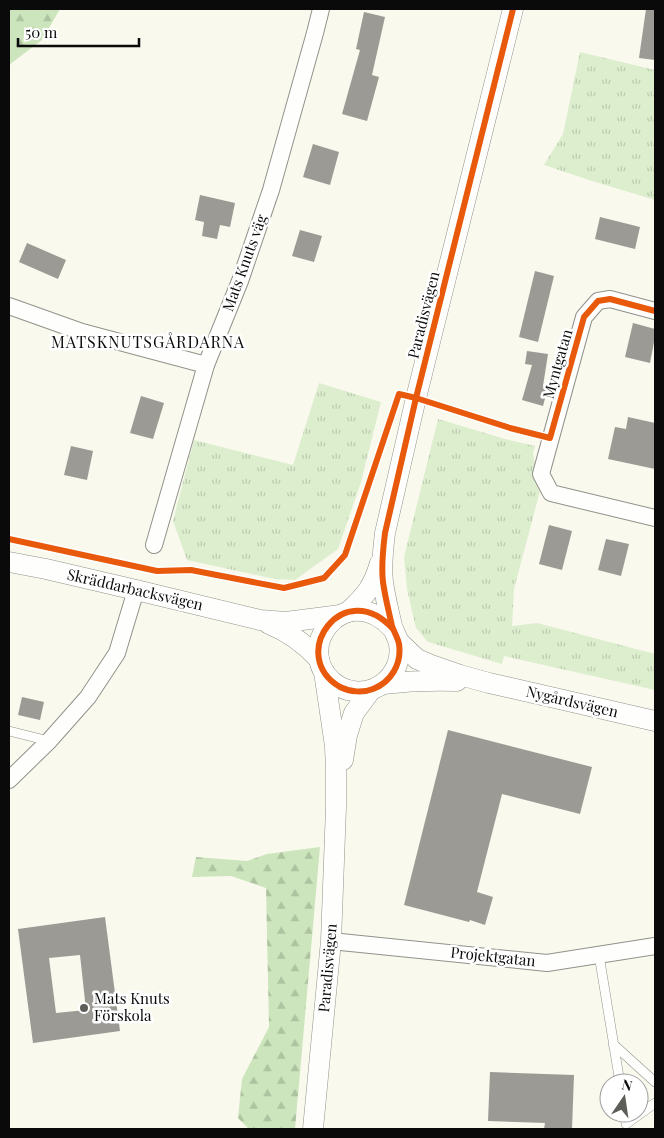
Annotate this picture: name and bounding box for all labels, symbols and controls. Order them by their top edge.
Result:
scale bar [18,15,139,47]
text: 50 m [25,22,58,42]
street label: Mats Knuts väg [217,211,271,314]
street label: Paradisvägen [403,269,444,360]
street label: Myntgatan [538,327,576,401]
district label: MATSKNUTSGÅRDARNA [51,331,245,352]
street label: Skräddarbacksvägen [65,564,205,614]
street label: Nygårdsvägen [524,681,620,721]
street label: Paradisvägen [313,923,341,1013]
street label: Projektgatan [450,942,537,970]
place label: Mats Knuts Förskola [94,988,170,1025]
marker: Mats Knuts Förskola [78,1002,90,1014]
north arrow [599,1073,649,1123]
text: N [620,1074,634,1095]

